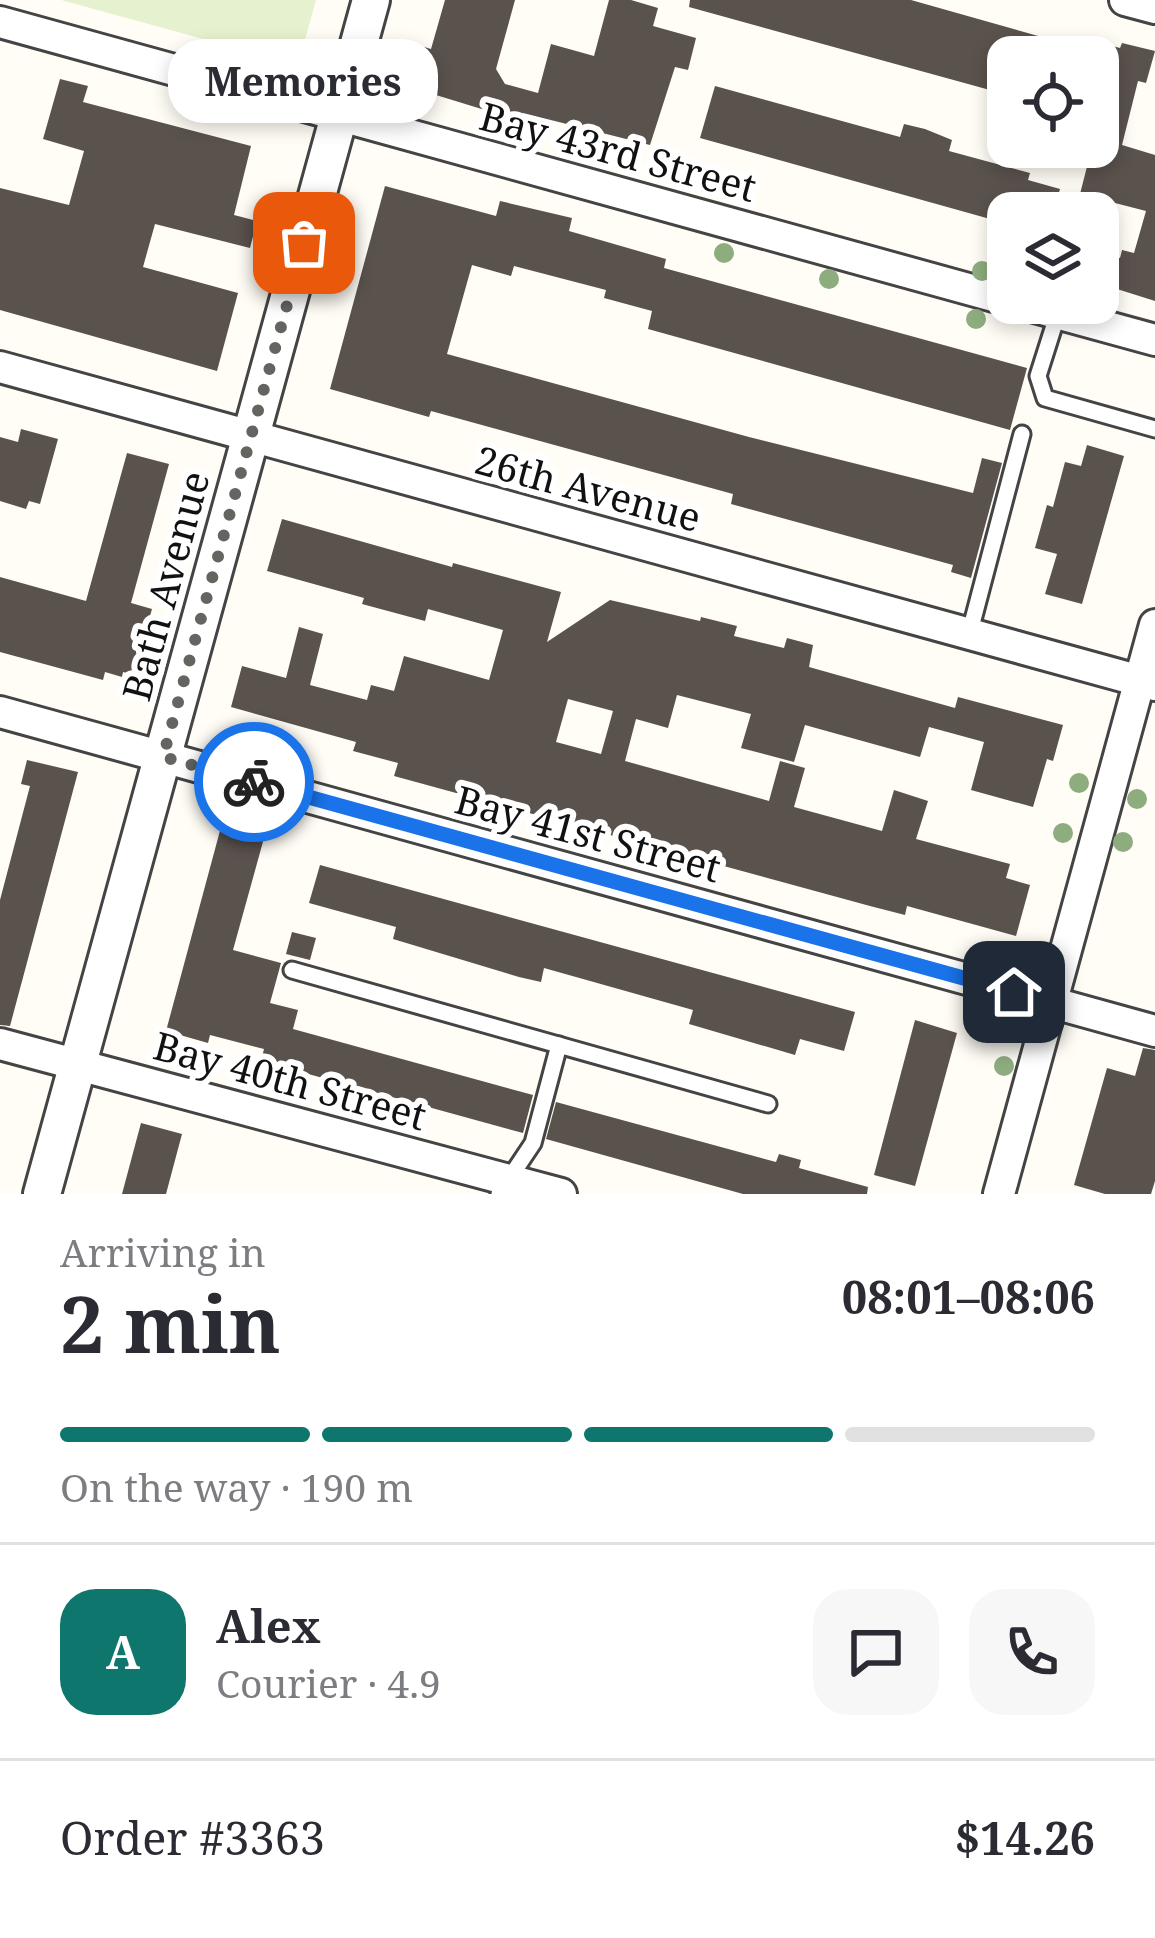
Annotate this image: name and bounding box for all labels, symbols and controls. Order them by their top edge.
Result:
map controls [987,36,1119,324]
button: locate [987,36,1119,168]
callout: Memories [169,39,439,123]
text: Memories [204,54,402,107]
street label: Bay 43rd Street [475,88,762,213]
pin [253,192,355,294]
button: layers [987,192,1119,324]
icon: bag [271,210,337,276]
street label: 26th Avenue [470,432,707,543]
street label: Bath Avenue [108,465,221,706]
courier [194,722,314,842]
icon: bike [221,749,287,815]
street label: Bay 41st Street [450,772,727,893]
pin [963,941,1065,1043]
icon: home [981,959,1047,1025]
street label: Bay 40th Street [148,1018,432,1141]
text: Arriving in [60,1225,266,1278]
text: 08:01–08:06 [842,1266,1095,1327]
text: 2 min [60,1270,281,1376]
text: On the way · 190 m [60,1460,413,1513]
button: chat [813,1589,939,1715]
button: phone [969,1589,1095,1715]
text: Alex [216,1595,321,1656]
text: A [106,1621,140,1682]
text: Courier · 4.9 [216,1656,441,1709]
text: Order #3363 [60,1807,325,1868]
text: $14.26 [955,1807,1095,1868]

